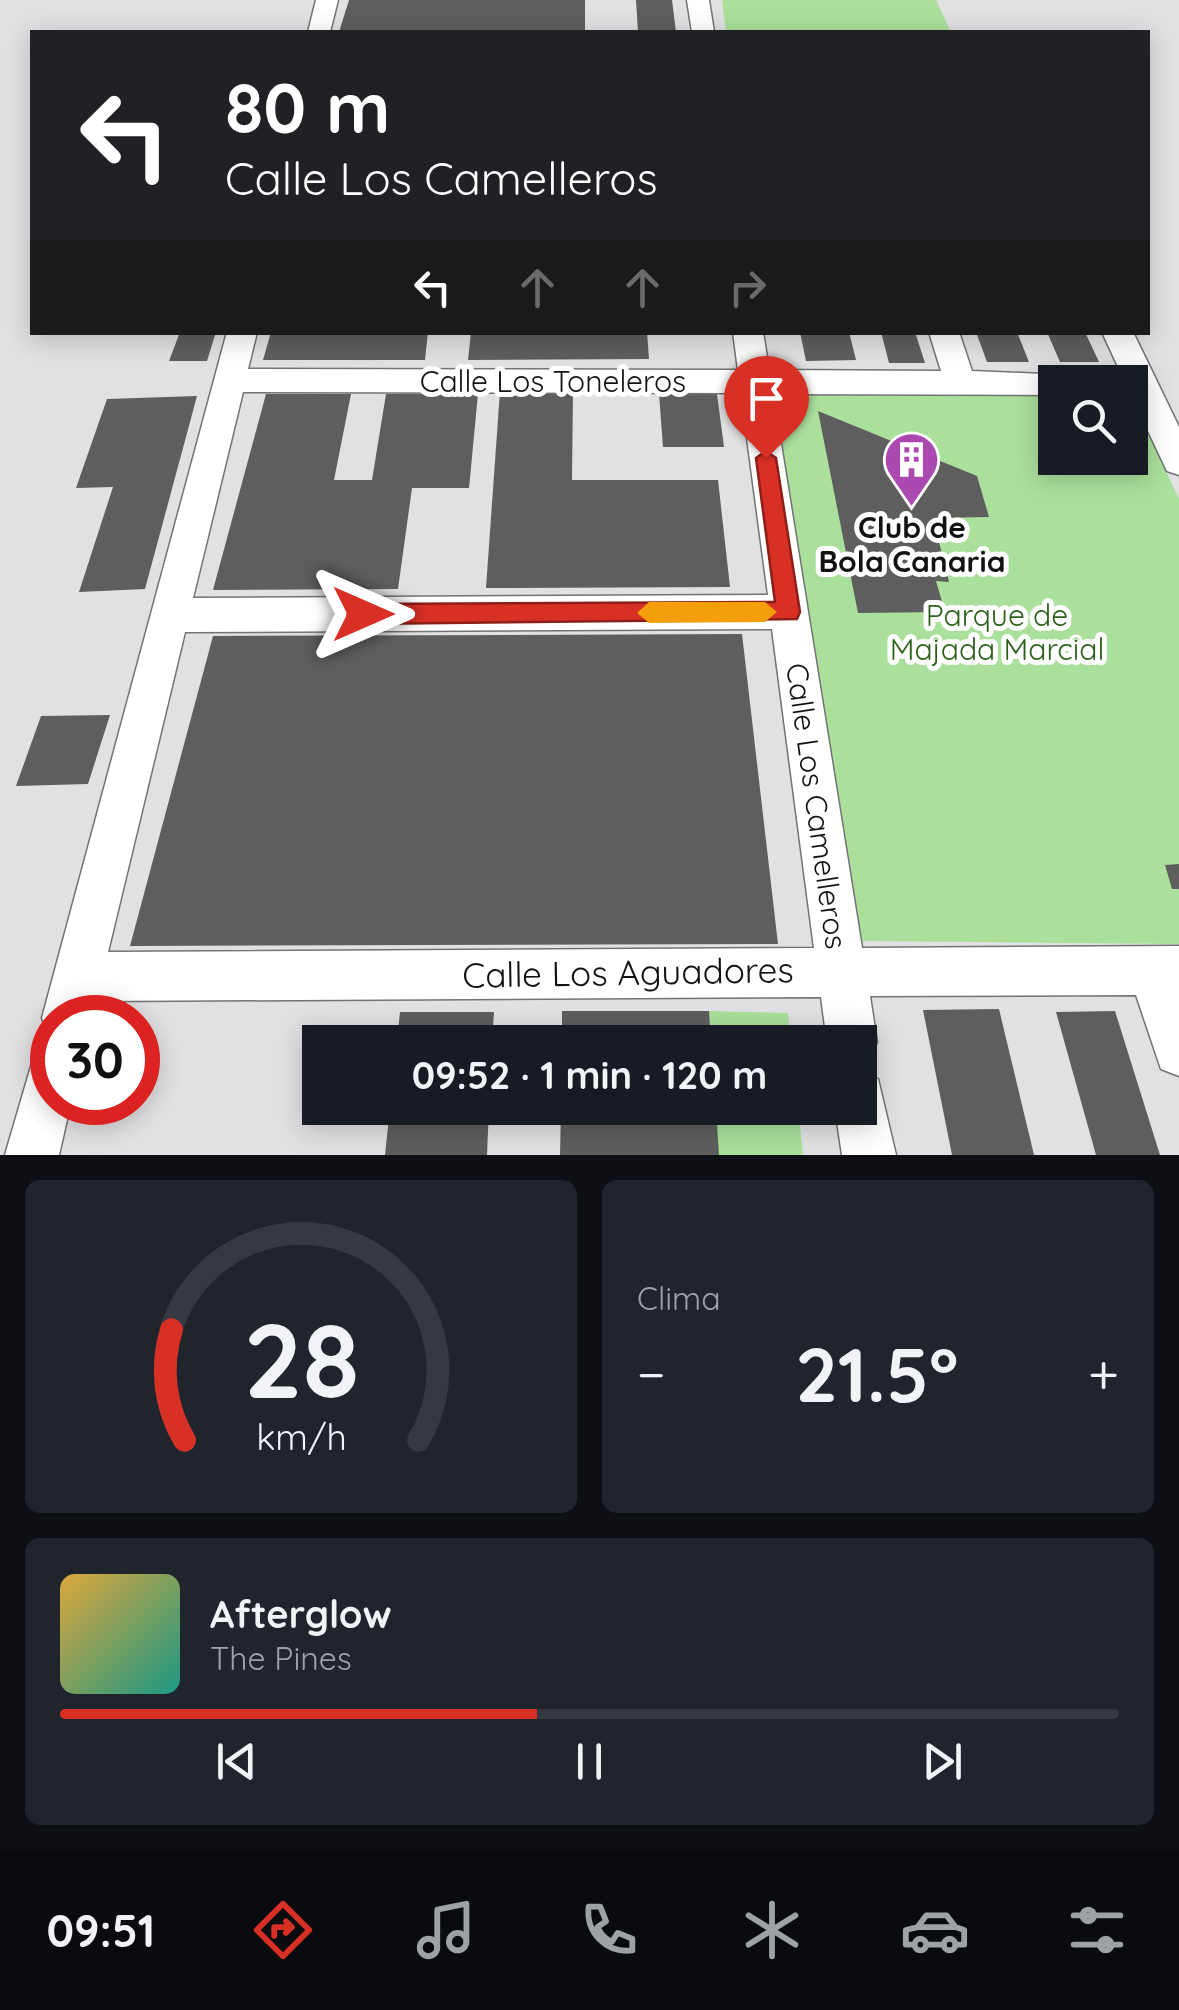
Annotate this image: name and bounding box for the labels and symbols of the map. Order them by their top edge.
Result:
pin [724,356,809,459]
street label: Calle Los Toneleros [420,362,686,400]
building icon: Club de Bola Canaria [882,429,942,508]
place label: Club de Bola Canaria [819,508,1006,580]
position arrow [311,562,415,666]
park label: Parque de Majada Marcial [890,596,1104,668]
street label: Calle Los Camelleros [778,661,856,951]
street label: Calle Los Aguadores [462,947,794,997]
speed limit sign: 30 [30,995,160,1125]

